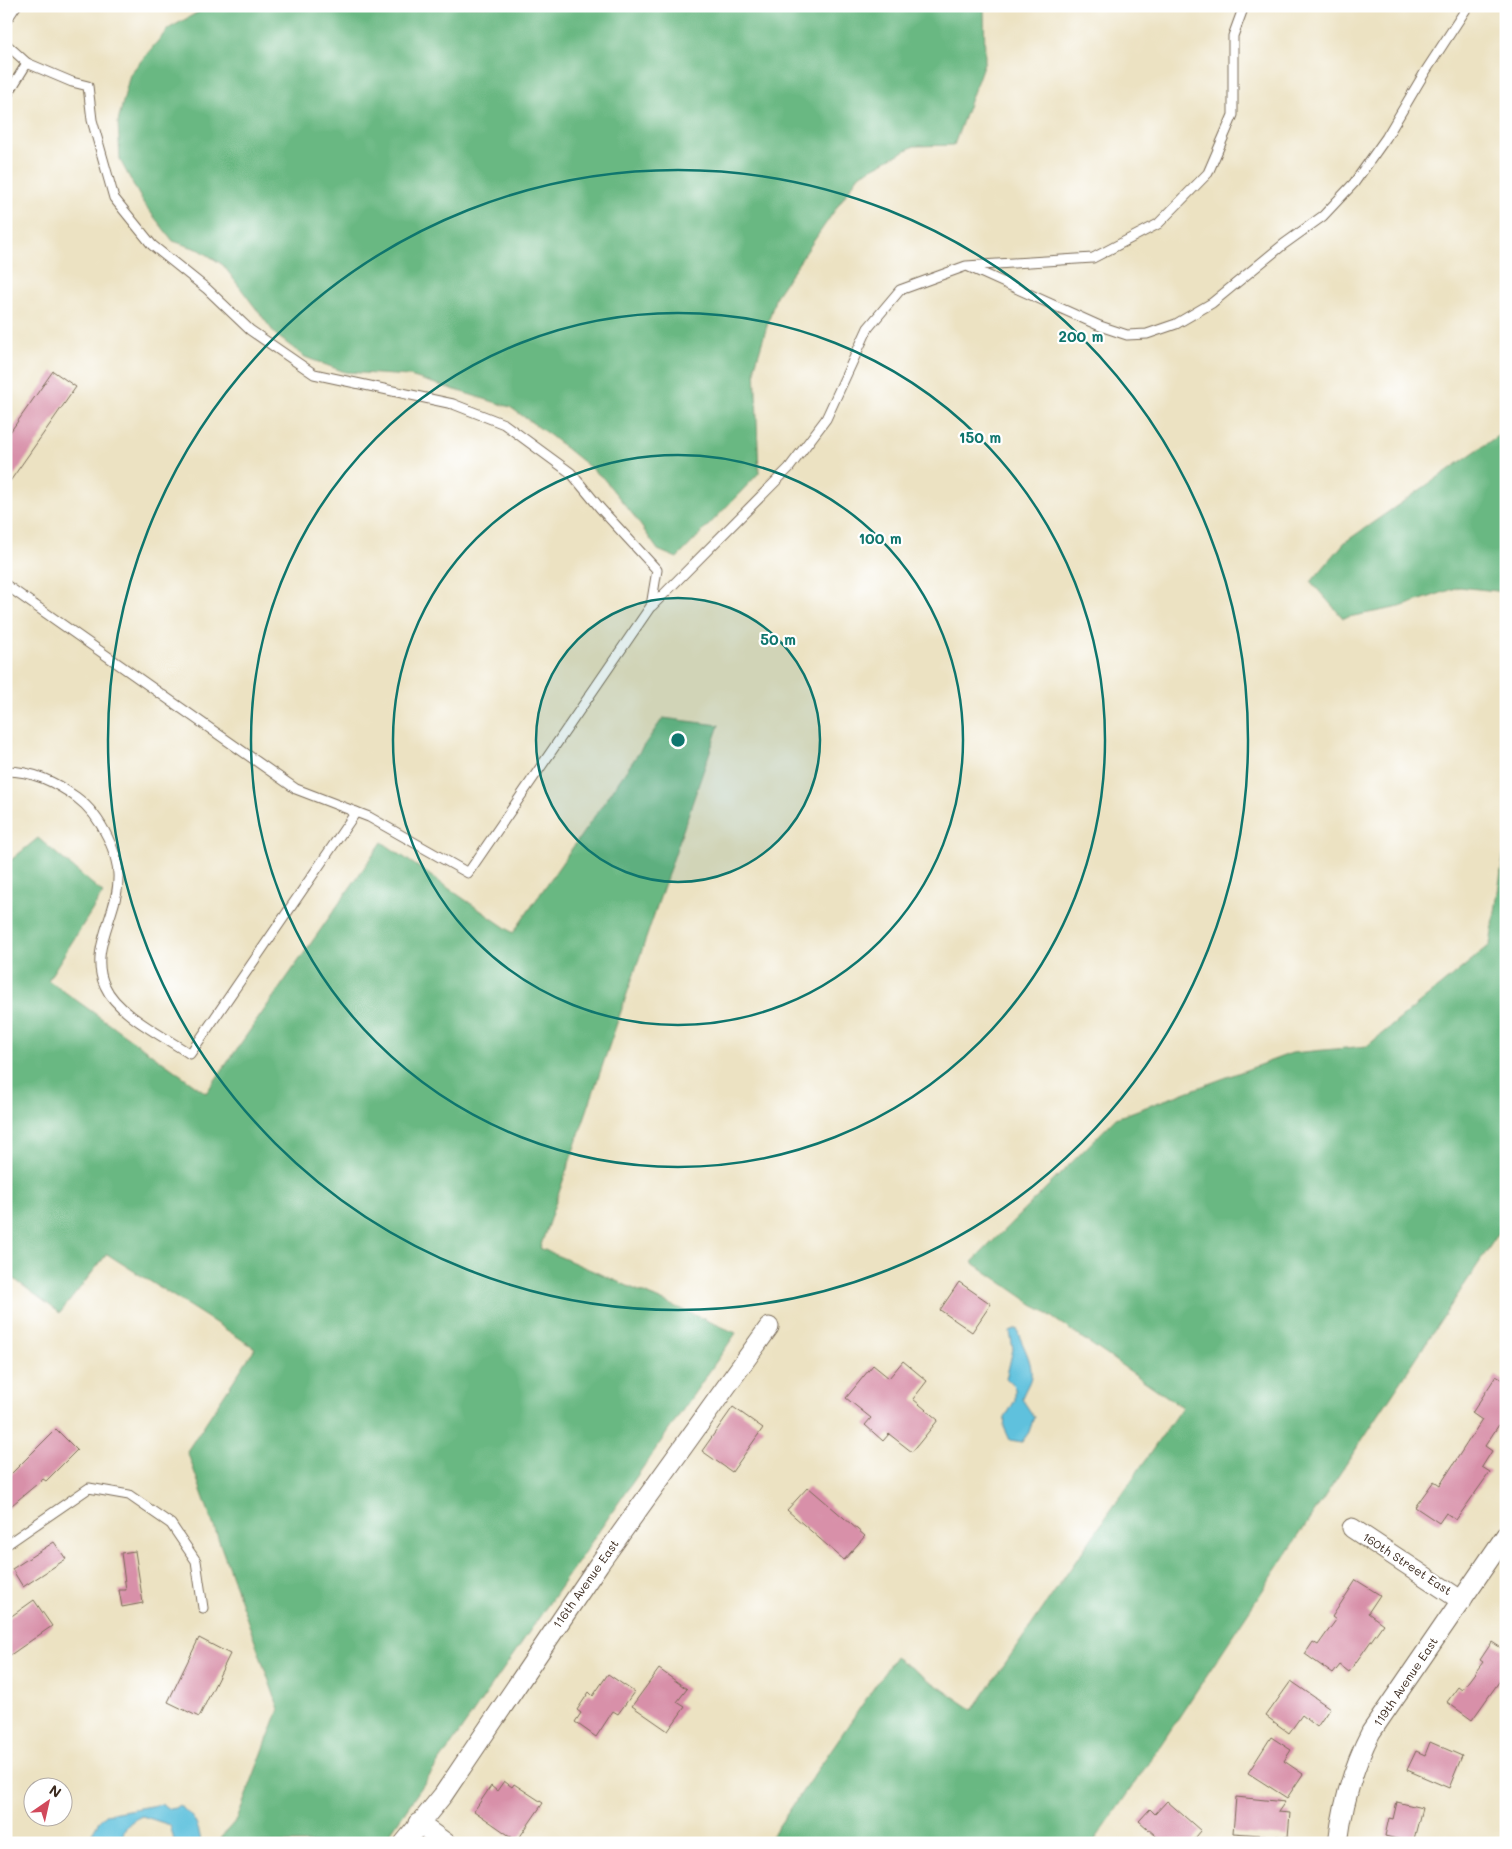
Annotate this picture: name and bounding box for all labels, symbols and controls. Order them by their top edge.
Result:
text: 200 m [1059,326,1104,346]
text: 150 m [959,427,1001,447]
text: 100 m [858,528,902,548]
text: 50 m [760,629,796,649]
centre of rings [669,731,687,749]
street label: 160th Street East [1360,1528,1455,1598]
street label: 116th Avenue East [549,1536,622,1631]
street label: 119th Avenue East [1369,1634,1441,1729]
north arrow [22,1776,72,1826]
text: N [46,1780,65,1802]

